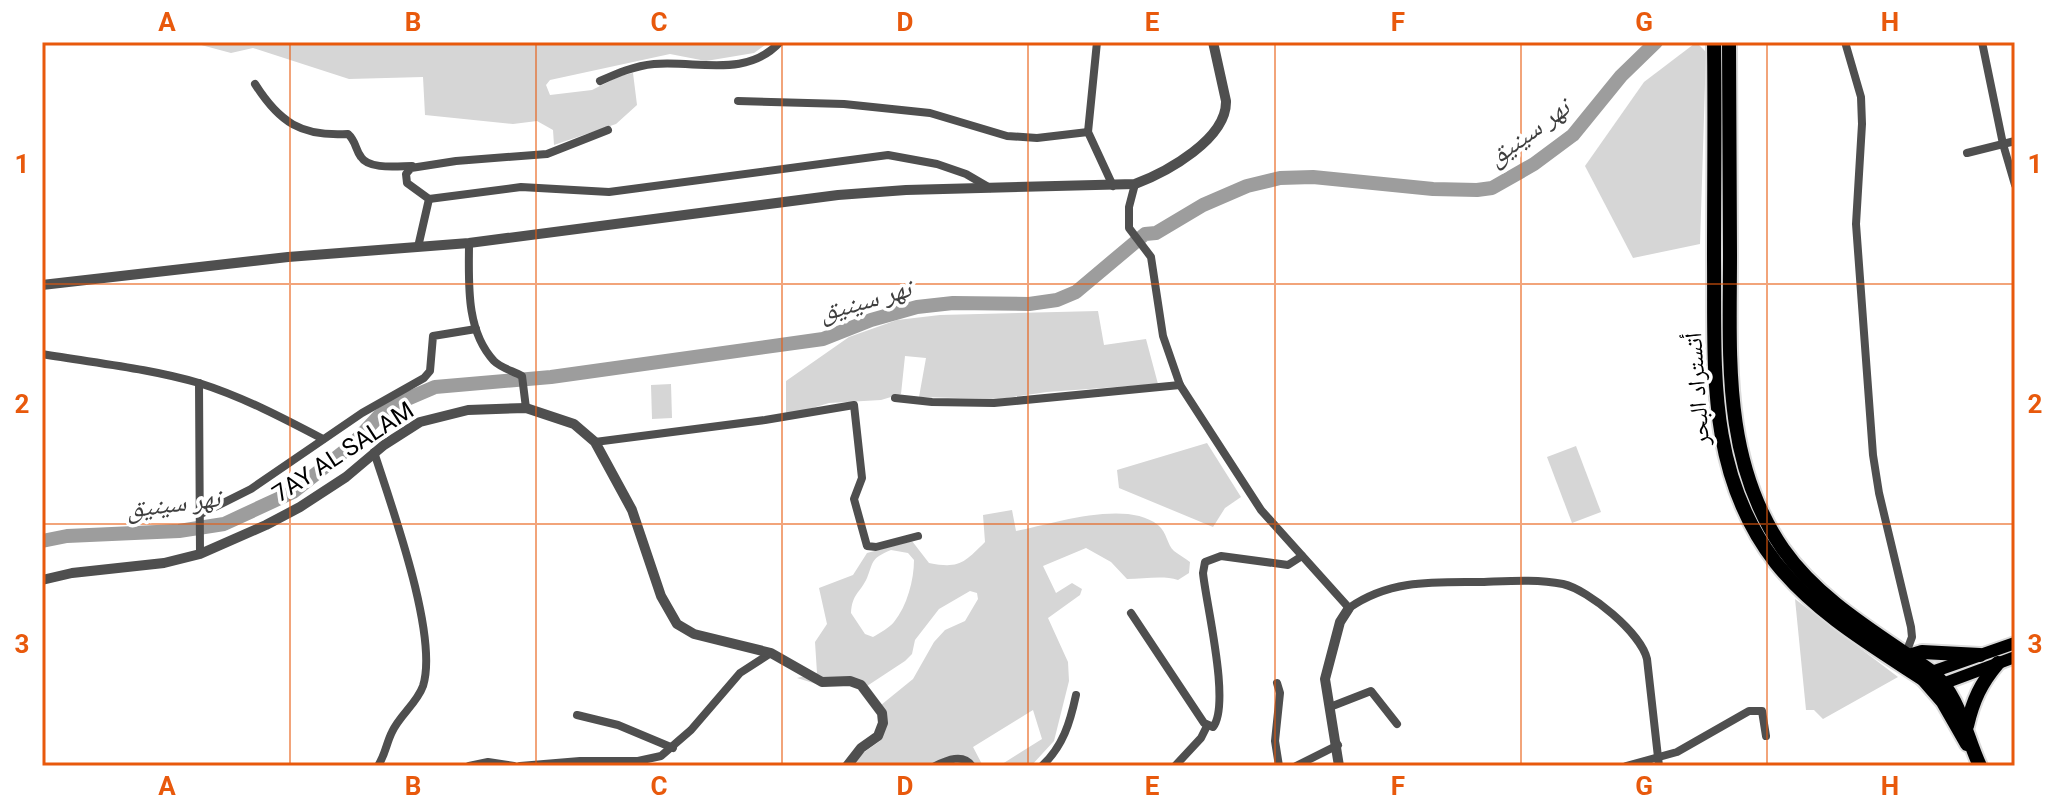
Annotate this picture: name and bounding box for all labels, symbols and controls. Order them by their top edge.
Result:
text: A [158,7,176,37]
text: B [405,7,421,37]
text: C [650,7,668,37]
text: D [897,7,913,37]
text: E [1145,7,1160,37]
text: F [1391,7,1405,37]
text: G [1635,7,1653,37]
text: H [1881,7,1899,37]
water label: نهر سينيق [1481,90,1578,173]
text: 1 [15,149,29,179]
text: 1 [2028,149,2042,179]
water label: نهر سينيق [816,272,918,328]
street label: أتستراد البحر [1679,332,1715,447]
text: 2 [15,389,29,419]
text: 2 [2028,389,2042,419]
street label: 7AY AL SALAM [267,396,419,508]
water label: نهر سينيق [124,482,225,525]
text: 3 [15,629,29,659]
text: 3 [2028,629,2042,659]
text: A [158,771,176,801]
text: B [405,771,421,801]
text: C [650,771,668,801]
text: D [897,771,913,801]
text: E [1145,771,1160,801]
text: F [1391,771,1405,801]
text: G [1635,771,1653,801]
text: H [1881,771,1899,801]

